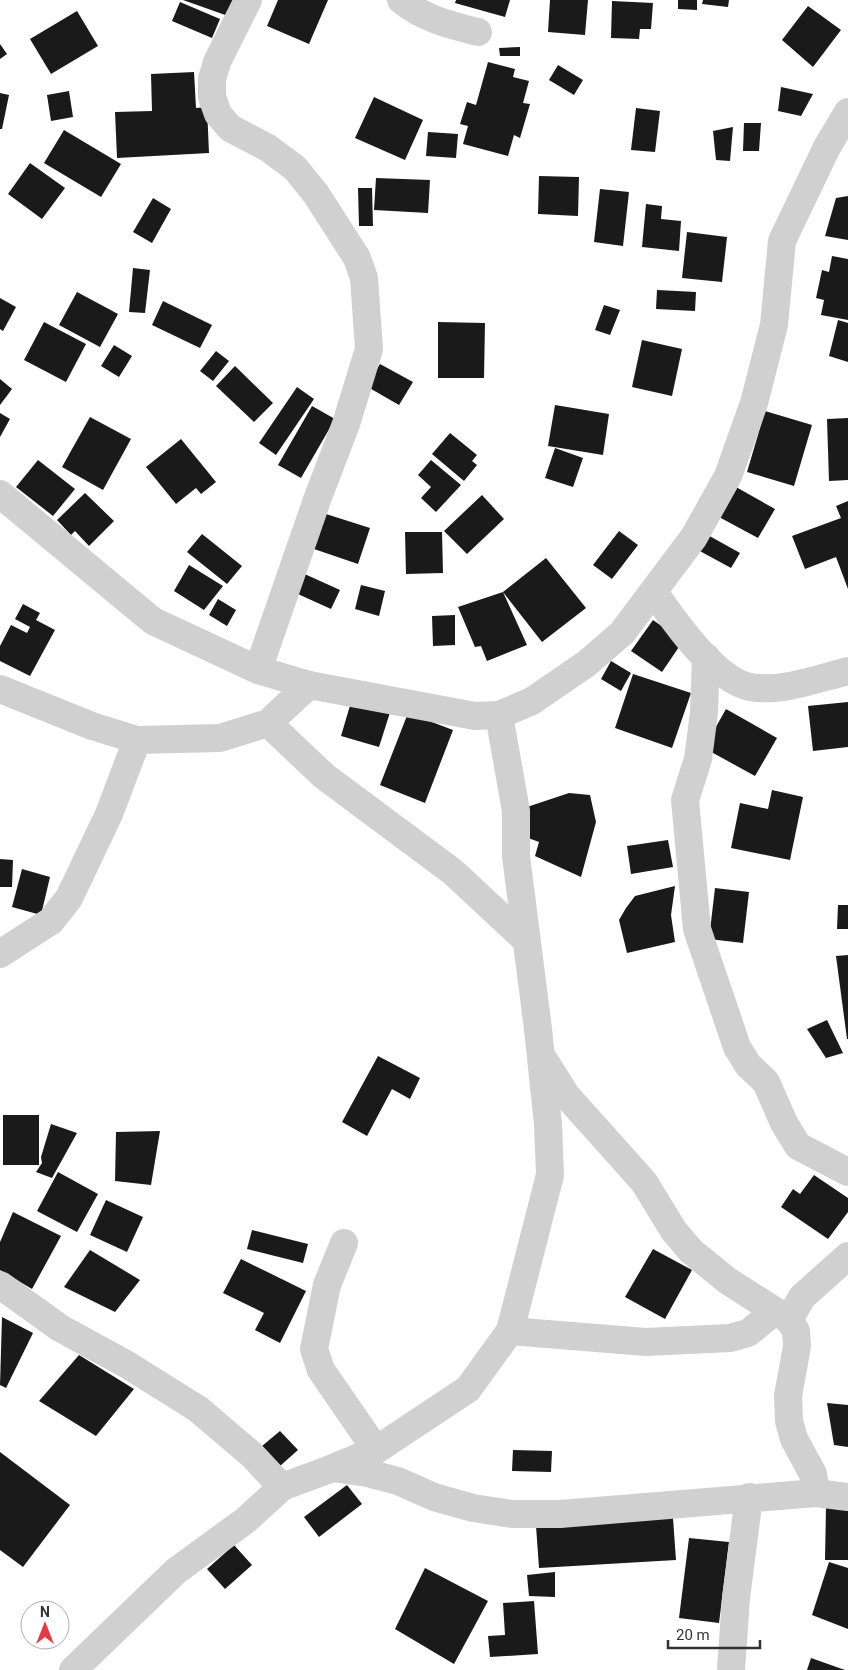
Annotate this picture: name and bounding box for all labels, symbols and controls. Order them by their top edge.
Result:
north arrow [20,1600,70,1650]
text: N [40,1604,50,1620]
scale bar [668,1618,760,1650]
text: 20 m [676,1626,710,1644]

